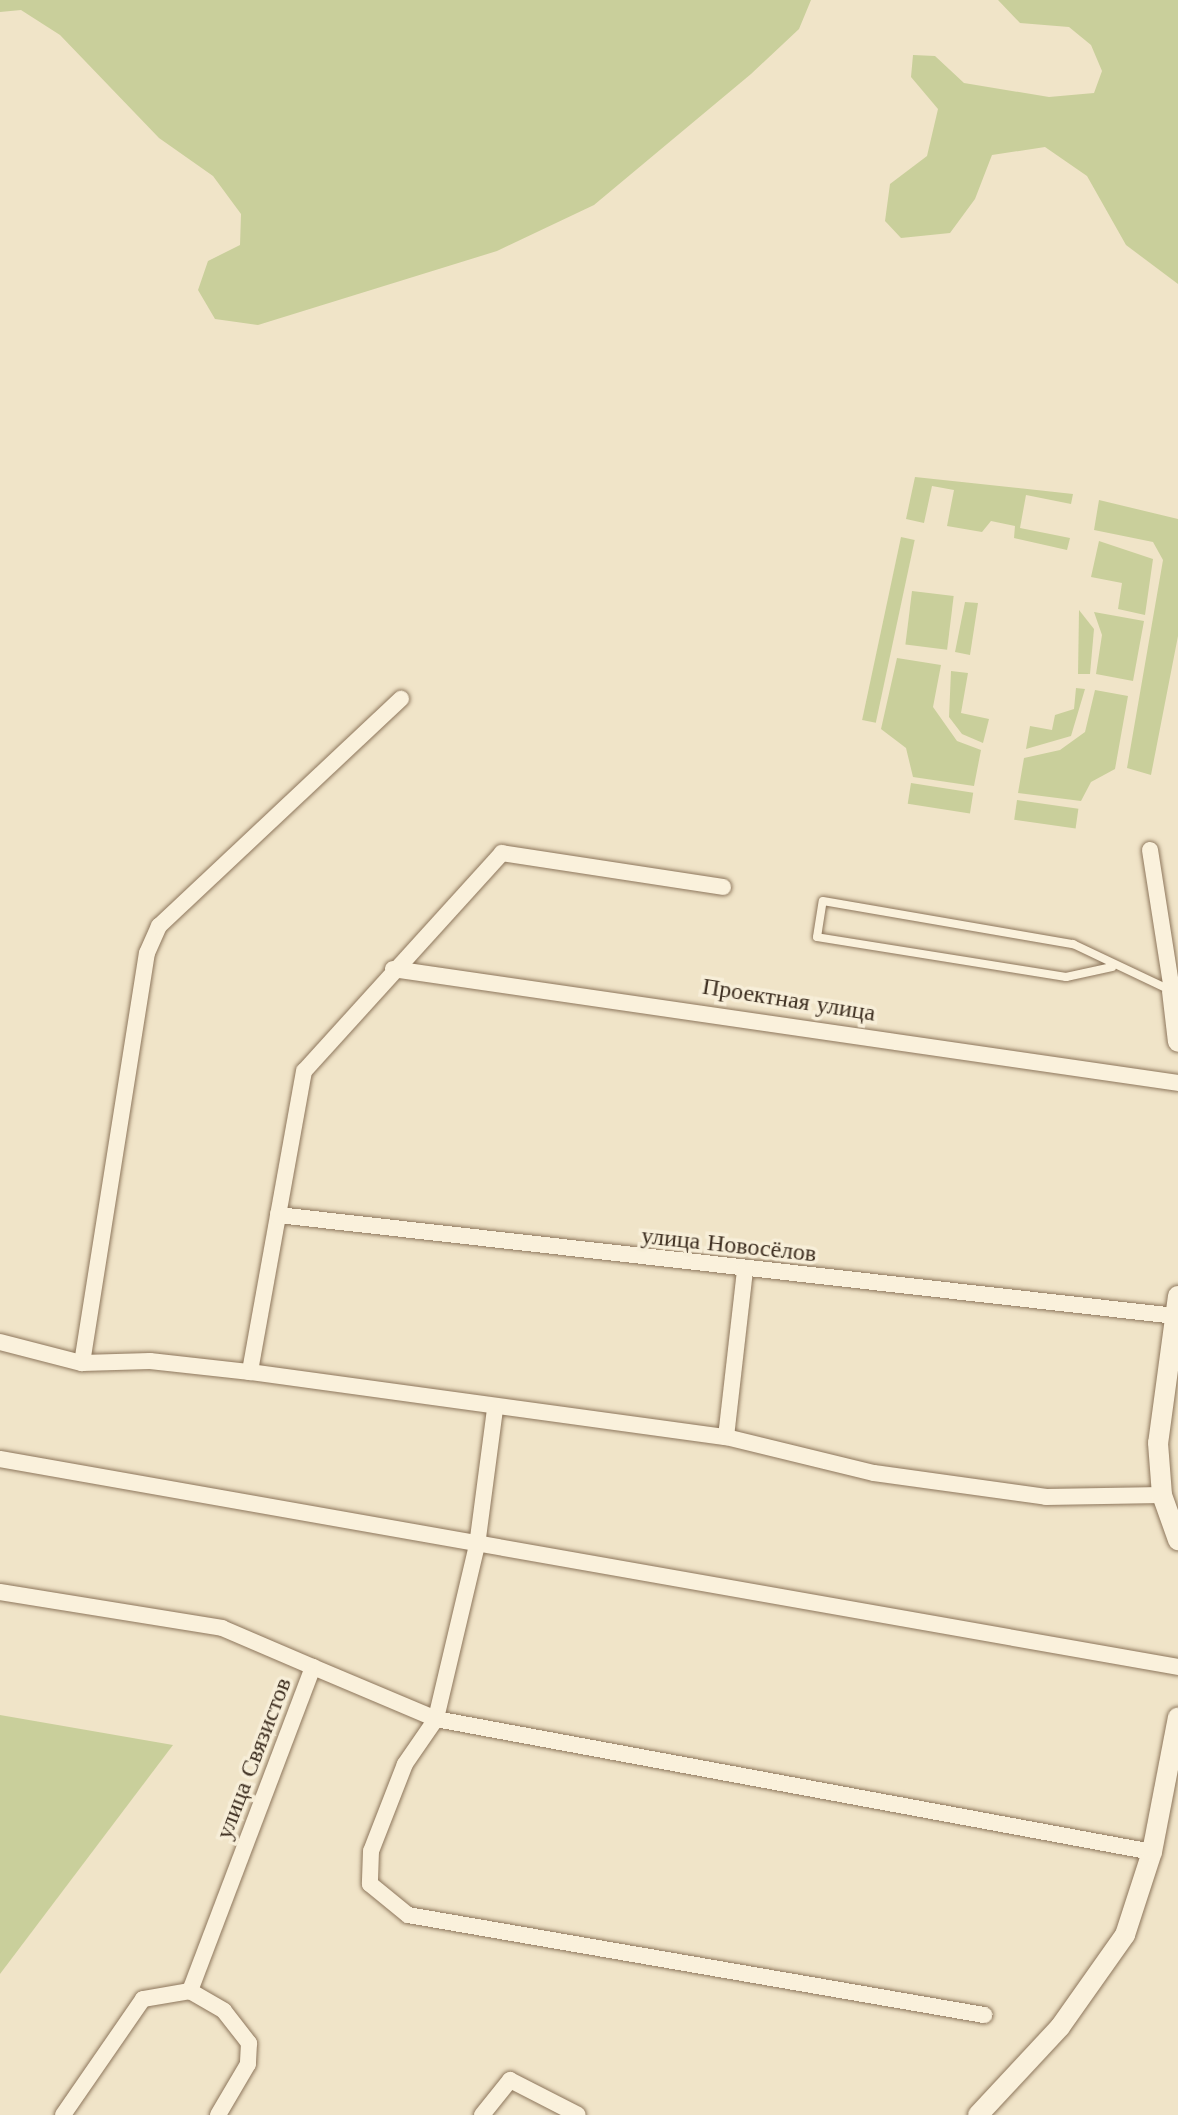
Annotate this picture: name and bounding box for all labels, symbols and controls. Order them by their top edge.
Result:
street label: Проектная улица [700,971,878,1027]
street label: улица Новосёлов [640,1220,818,1268]
street label: улица Связистов [209,1673,297,1843]

